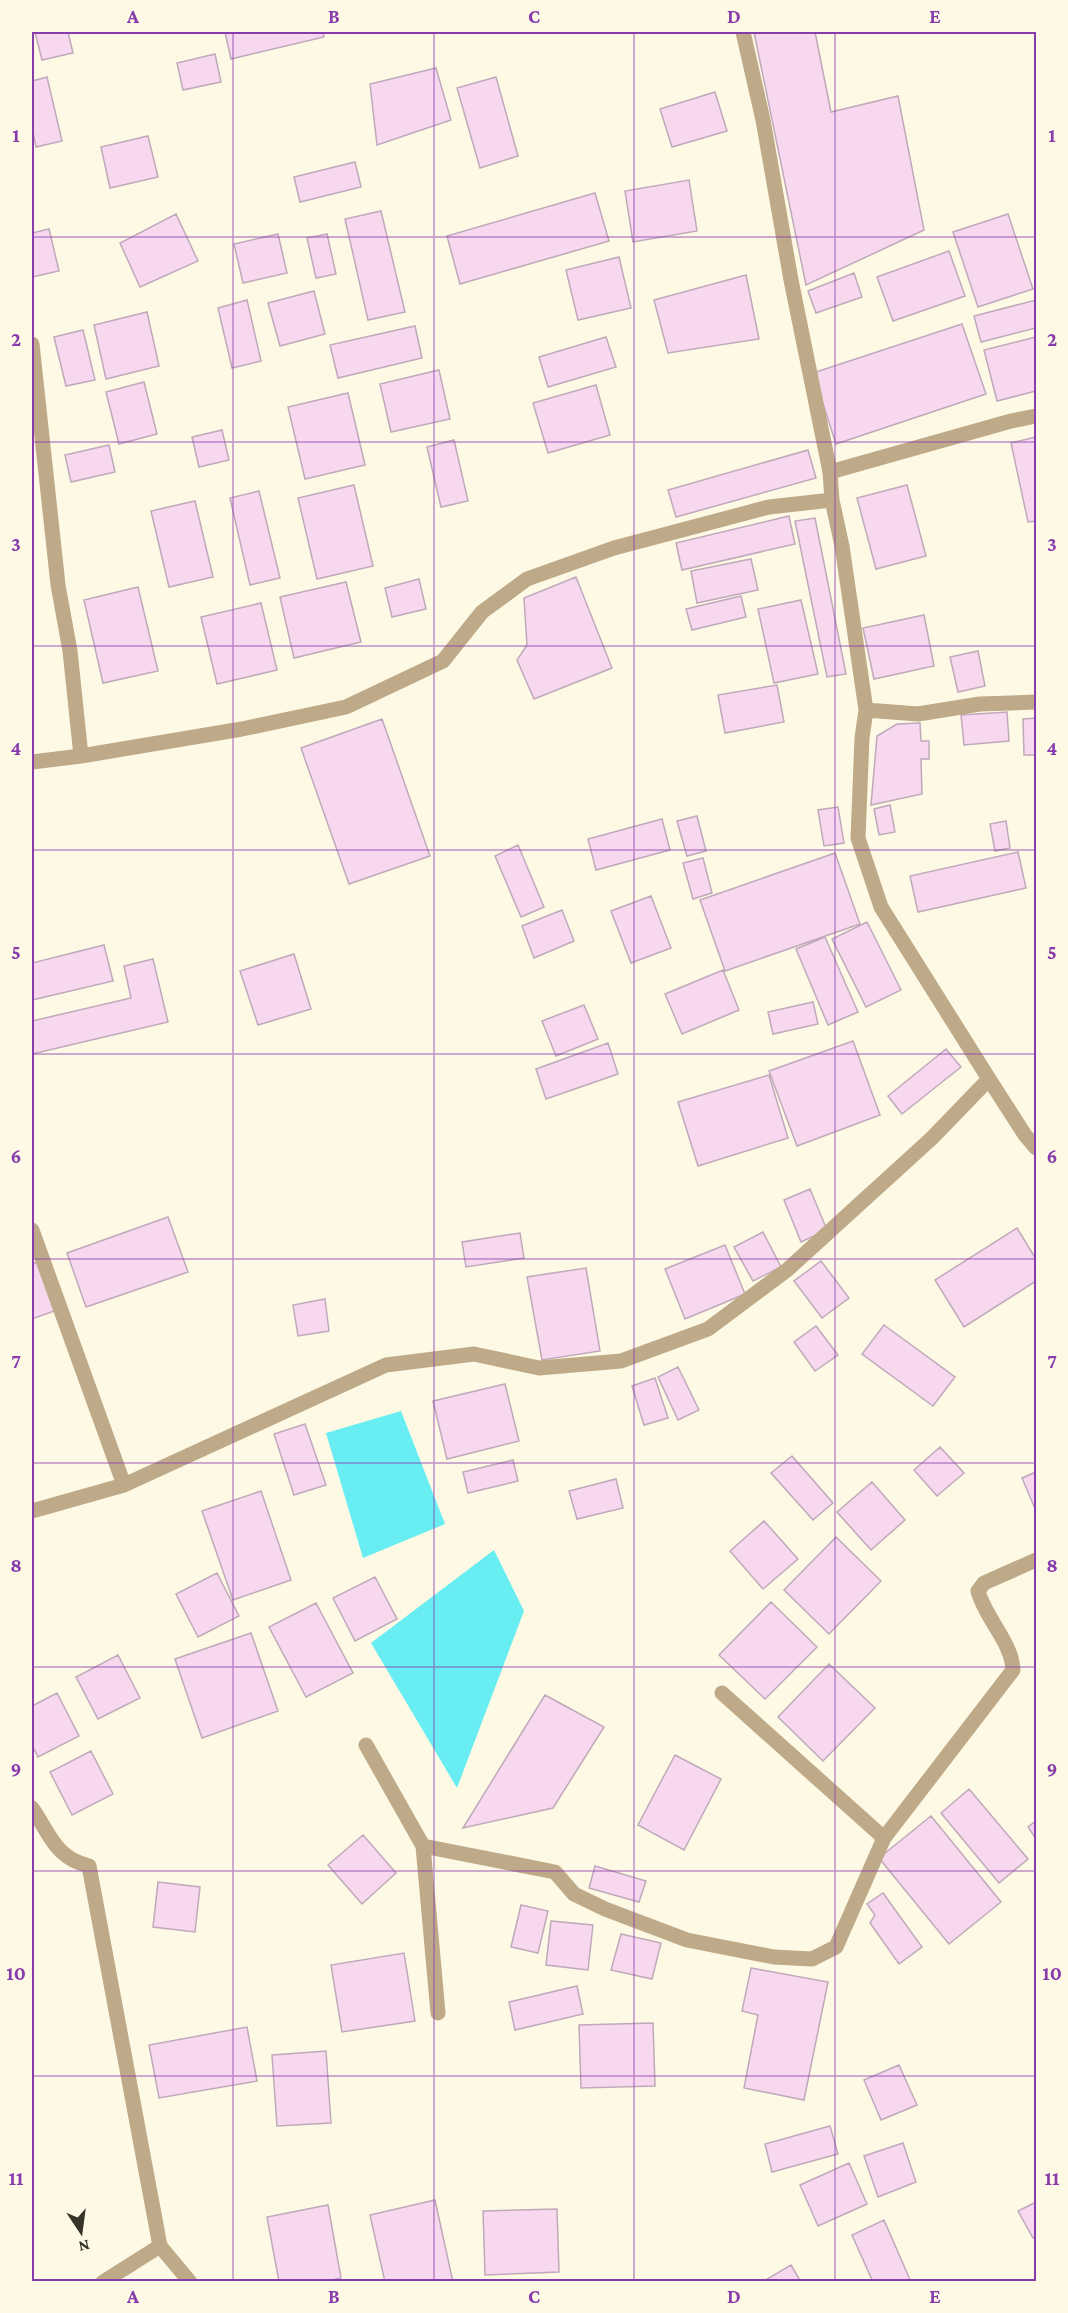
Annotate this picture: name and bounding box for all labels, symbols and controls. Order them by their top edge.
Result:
text: A [126,5,140,27]
text: B [328,5,340,27]
text: C [528,5,540,27]
text: D [727,5,741,27]
text: E [929,5,941,27]
text: 1 [12,124,20,146]
text: 1 [1048,124,1056,146]
text: 2 [11,328,21,350]
text: 2 [1047,328,1057,350]
text: 3 [11,533,21,555]
text: 3 [1047,533,1057,555]
text: 4 [11,737,22,759]
text: 4 [1047,737,1058,759]
text: 5 [11,941,21,963]
text: 5 [1047,941,1057,963]
text: 6 [11,1145,21,1167]
text: 6 [1047,1145,1057,1167]
text: 7 [11,1350,21,1372]
text: 7 [1047,1350,1057,1372]
text: 8 [10,1554,22,1576]
text: 8 [1046,1554,1058,1576]
text: 9 [11,1758,21,1780]
text: 9 [1047,1758,1057,1780]
text: 10 [6,1962,26,1984]
text: 10 [1042,1962,1062,1984]
text: 11 [9,2167,24,2189]
text: 11 [1045,2167,1060,2189]
north arrow [51,2202,111,2262]
text: N [77,2237,91,2256]
text: A [126,2285,140,2307]
text: B [328,2285,340,2307]
text: C [528,2285,540,2307]
text: D [727,2285,741,2307]
text: E [929,2285,941,2307]

